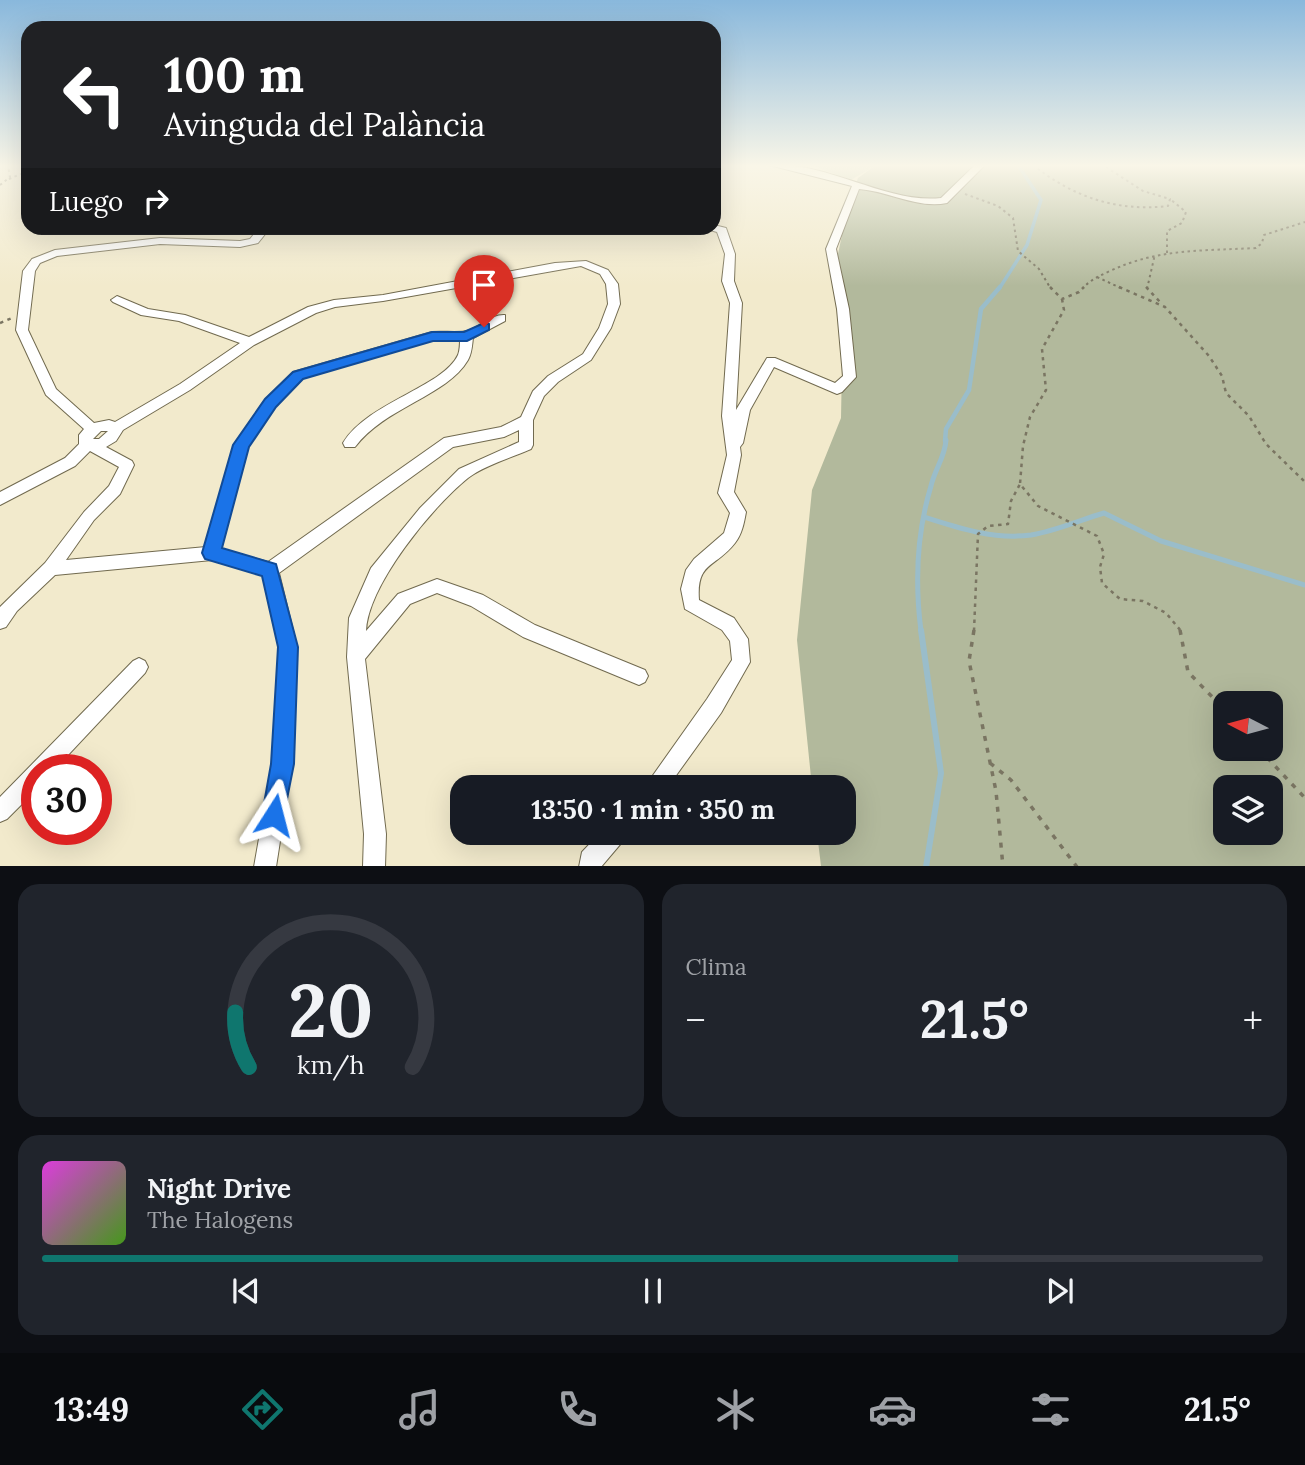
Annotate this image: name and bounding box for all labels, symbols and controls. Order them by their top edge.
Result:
text: 100 m [164,43,304,105]
icon: left [49,49,140,140]
text: Avinguda del Palància [164,104,485,145]
icon: right [137,182,175,220]
text: Luego [49,185,123,218]
pin [454,255,514,327]
icon: arrive [465,266,503,304]
north arrow [1213,691,1283,761]
map controls [1213,691,1283,845]
speed limit sign: 30 [21,754,112,845]
button: layers [1213,775,1283,845]
position arrow [237,778,311,852]
text: 13:50 · 1 min · 350 m [531,793,775,826]
text: Clima [686,952,747,981]
text: 20 [288,964,373,1057]
text: 21.5° [920,986,1029,1052]
text: − [686,996,706,1044]
text: + [1243,996,1263,1044]
text: km/h [297,1048,365,1080]
text: Night Drive [147,1172,291,1205]
text: The Halogens [147,1205,293,1234]
icon: previous [227,1272,265,1310]
icon: pause [634,1272,672,1310]
icon: next [1041,1272,1079,1310]
icon: directions [238,1385,287,1434]
icon: music [395,1385,444,1434]
icon: phone [553,1385,602,1434]
icon: climate [711,1385,760,1434]
icon: car [868,1385,917,1434]
icon: filters [1026,1385,1075,1434]
text: 13:49 [54,1389,129,1430]
text: 21.5° [1184,1389,1251,1430]

